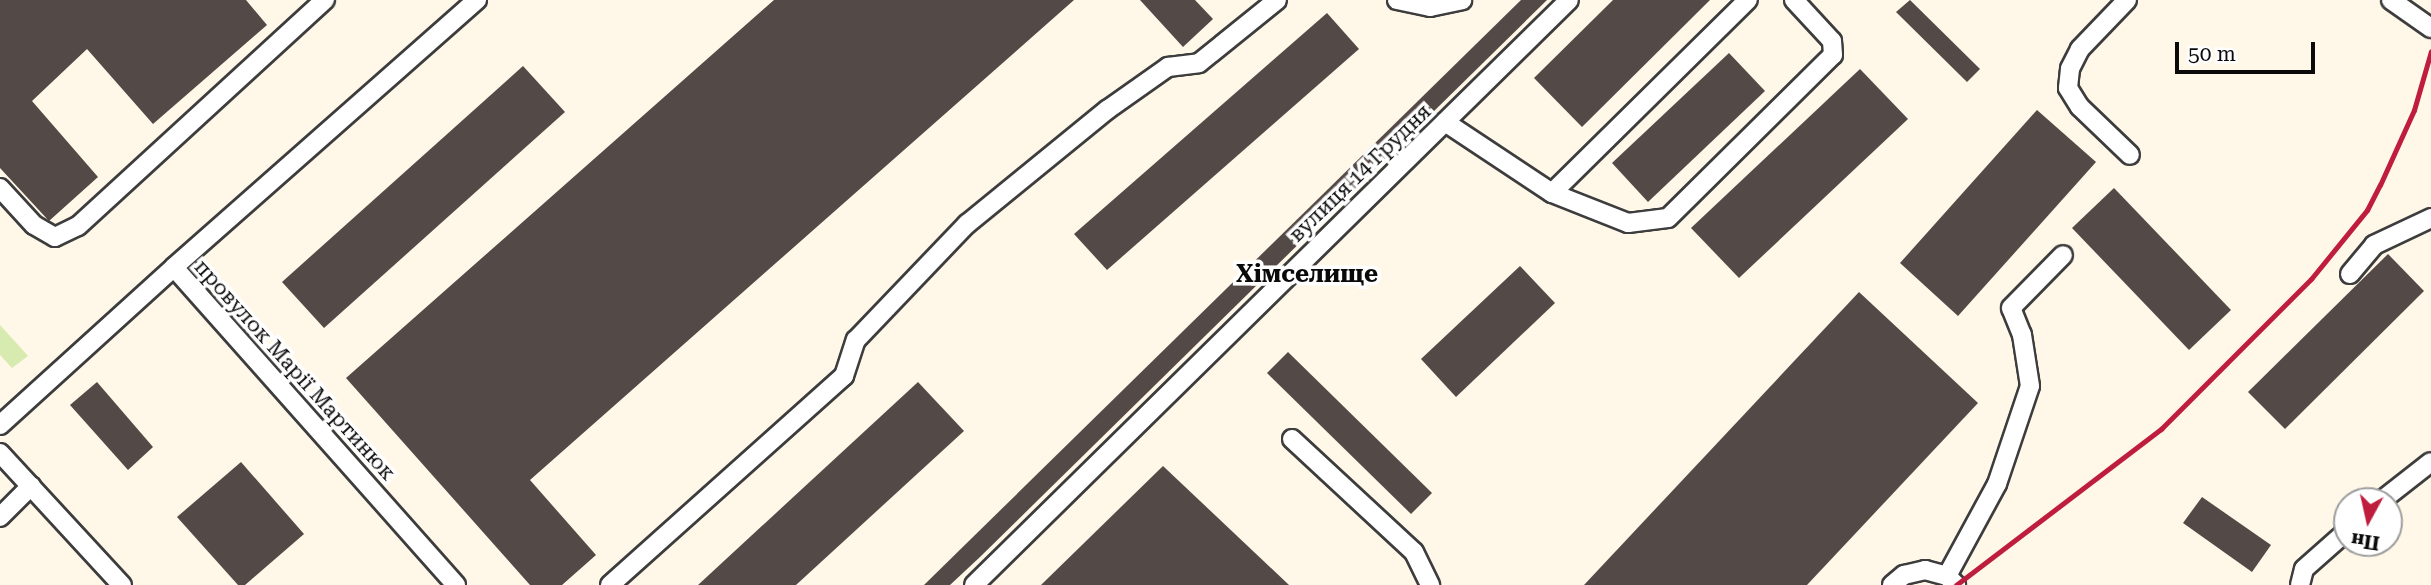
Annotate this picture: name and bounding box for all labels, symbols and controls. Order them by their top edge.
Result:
scale bar [2179,28,2319,72]
text: 50 m [2188,42,2236,66]
street label: вулиця 14 Грудня [1284,99,1436,247]
street label: провулок Марії Мартинюк [189,255,401,485]
district label: Хімселище [1236,261,1378,289]
north arrow [2333,487,2403,557]
text: Пн [2350,528,2381,555]

